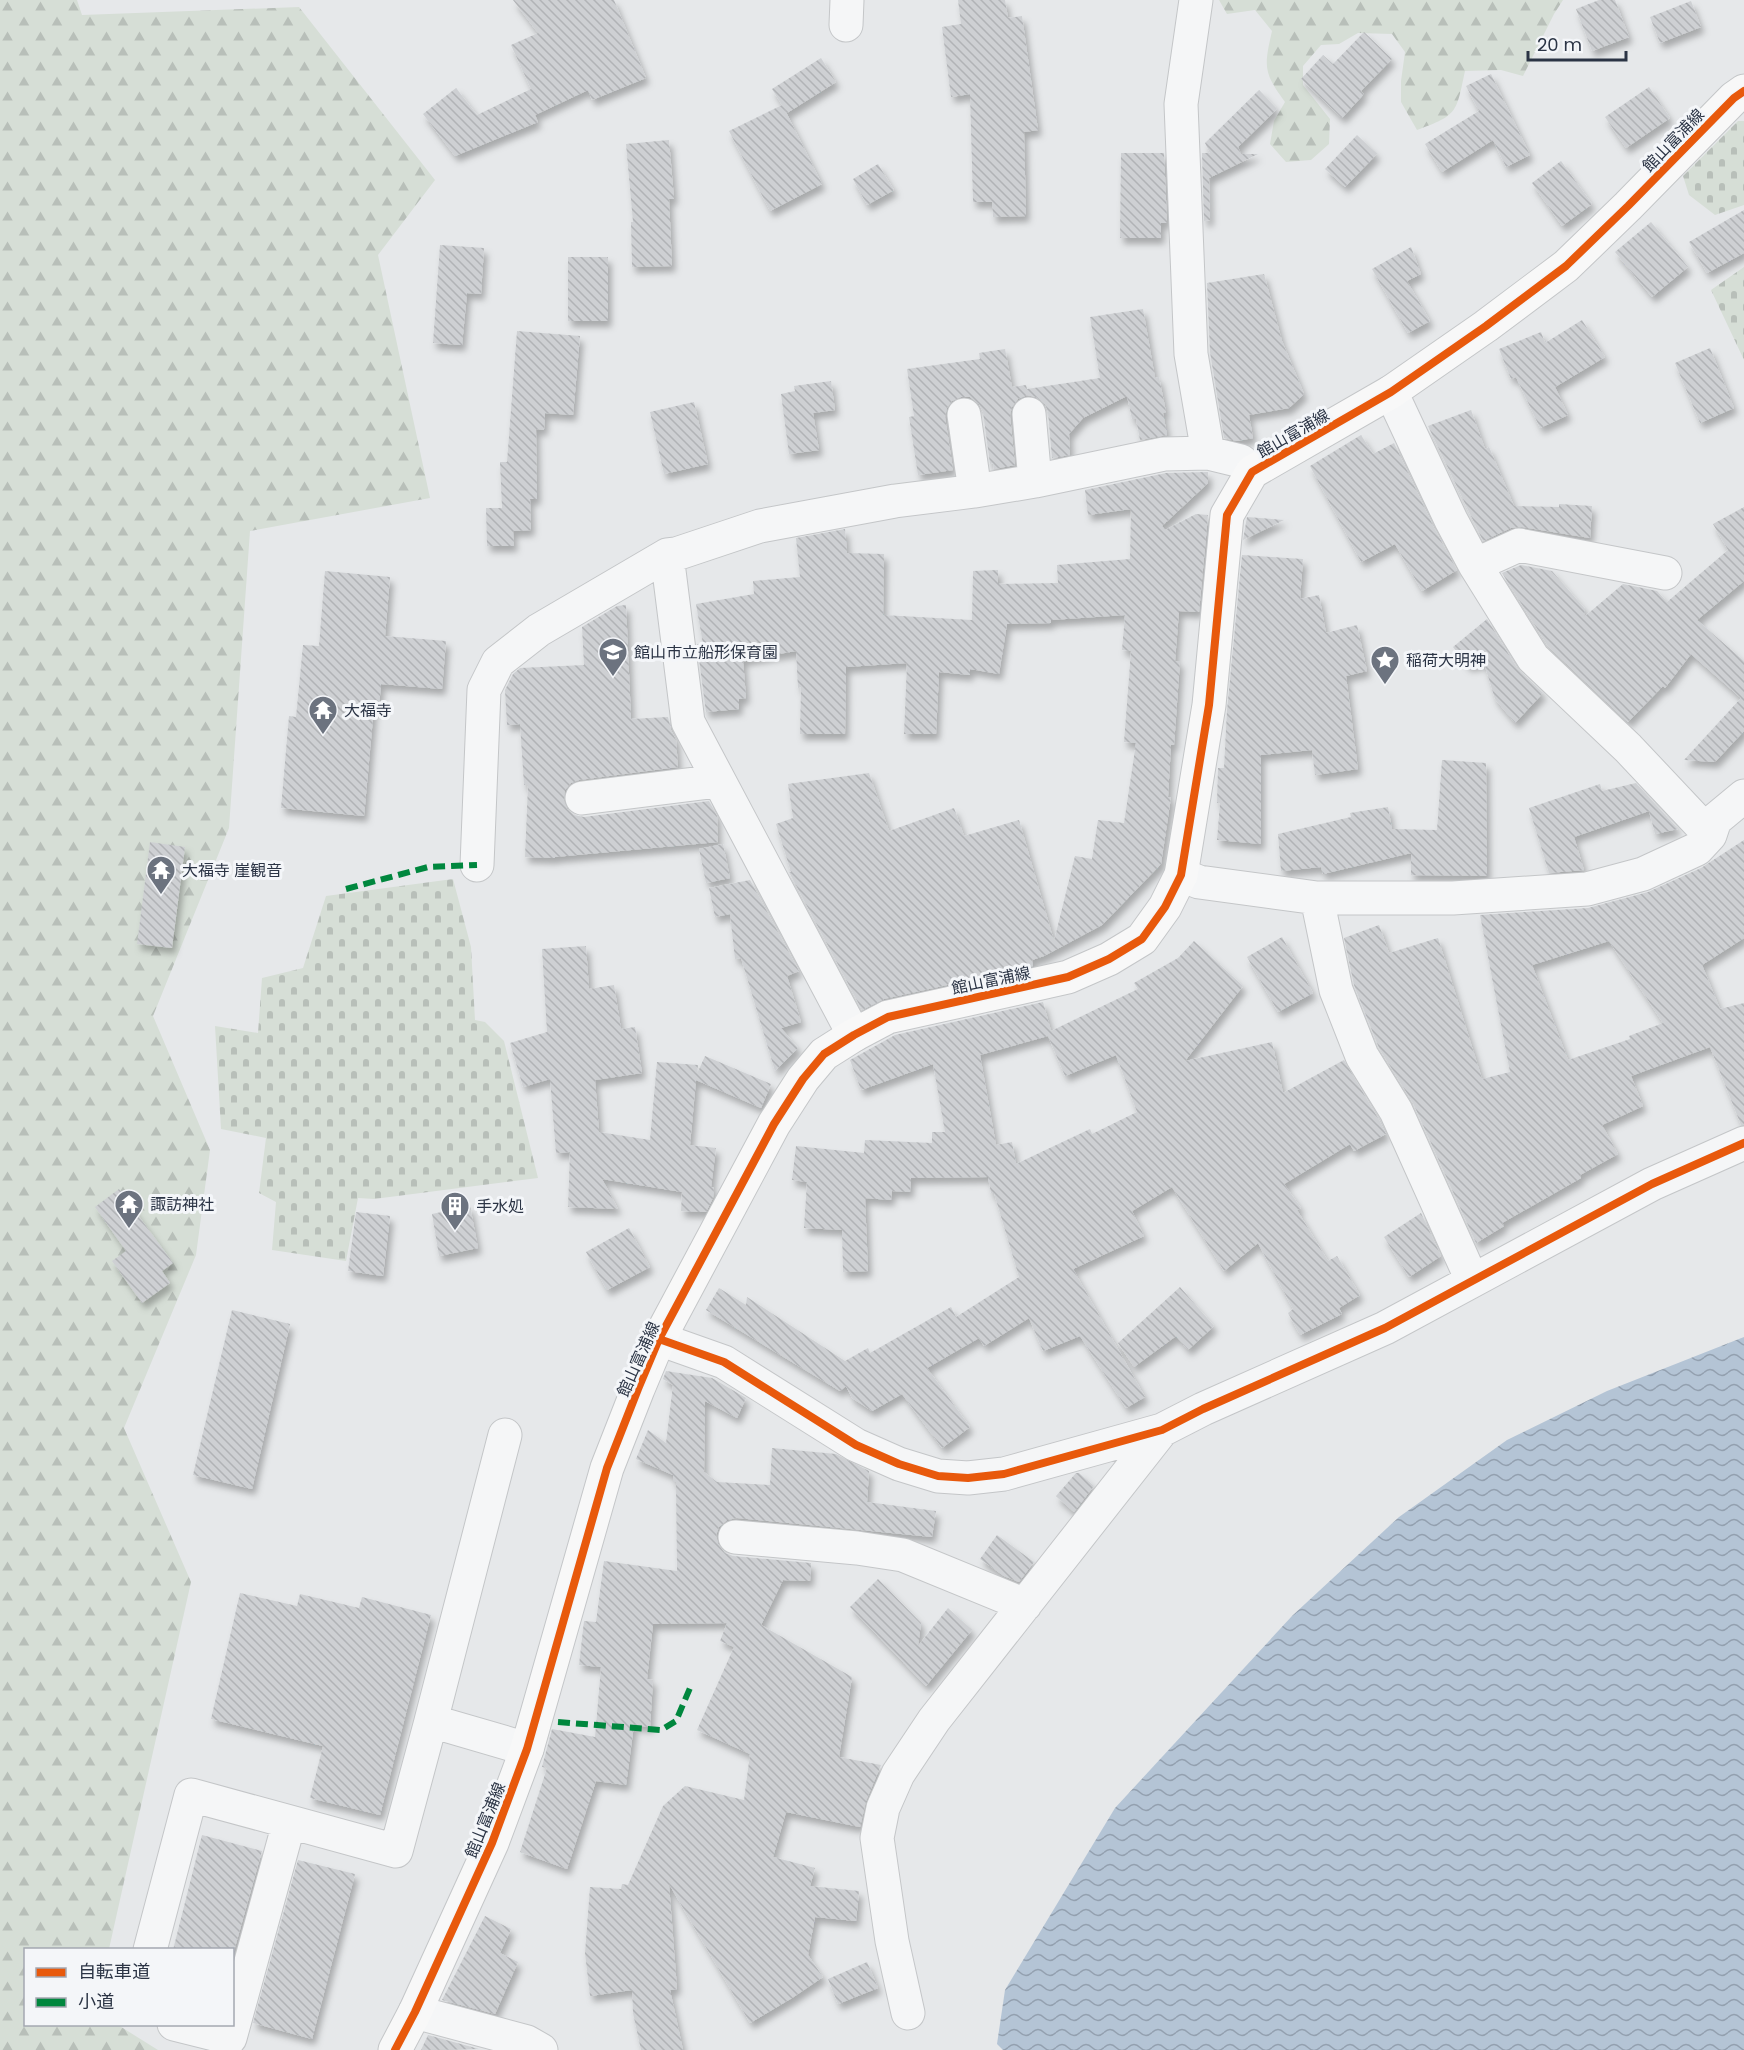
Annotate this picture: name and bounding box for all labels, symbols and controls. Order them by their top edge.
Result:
scale bar [1528,24,1626,62]
text: 20 m [1537,32,1582,57]
street label: 館山富浦線 [1637,104,1709,177]
street label: 館山富浦線 [1253,403,1334,463]
school or university icon: 館山市立船形保育園 [597,636,629,678]
place label: 館山市立船形保育園 [634,641,778,664]
place icon: 稲荷大明神 [1369,644,1401,686]
place label: 稲荷大明神 [1406,649,1486,672]
temple icon: 大福寺 [307,694,339,736]
place label: 大福寺 [344,699,392,722]
temple icon: 大福寺 崖観音 [145,854,177,896]
place label: 大福寺 崖観音 [182,859,282,882]
street label: 館山富浦線 [950,961,1033,1000]
temple icon: 諏訪神社 [113,1188,145,1230]
building icon: 手水処 [439,1190,471,1232]
place label: 諏訪神社 [150,1193,214,1216]
place label: 手水処 [476,1195,524,1218]
street label: 館山富浦線 [612,1318,665,1400]
street label: 館山富浦線 [460,1779,511,1862]
legend [24,1948,234,2026]
text: 自転車道 [78,1959,150,1984]
text: 小道 [78,1989,114,2014]

